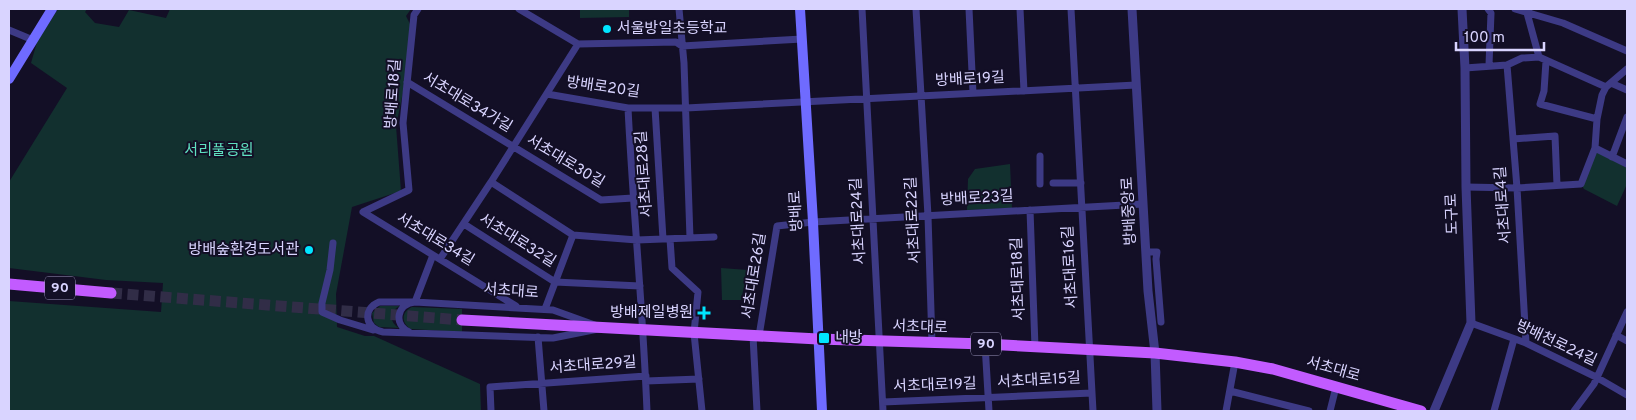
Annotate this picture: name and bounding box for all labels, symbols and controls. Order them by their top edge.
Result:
place label: 서울방일초등학교 [617,19,727,39]
scale bar [1456,20,1544,52]
marker: 서울방일초등학교 [601,23,613,35]
text: 100 m [1464,29,1505,48]
street label: 방배로18길 [382,58,406,130]
street label: 서초대로34가길 [419,69,515,137]
street label: 방배로19길 [935,69,1005,91]
street label: 방배로20길 [565,73,641,103]
street label: 서초대로28길 [632,130,658,218]
street label: 서초대로30길 [523,131,607,193]
park label: 서리풀공원 [184,142,254,161]
street label: 서초대로4길 [1492,165,1516,245]
street label: 서초대로22길 [902,176,926,264]
street label: 방배중앙로 [1119,176,1141,246]
street label: 서초대로24길 [847,177,871,265]
street label: 방배로23길 [940,188,1014,210]
street label: 방배로 [786,190,808,232]
street label: 도구로 [1443,193,1463,235]
street label: 서초대로34길 [393,209,477,271]
street label: 서초대로32길 [475,210,559,272]
street label: 서초대로16길 [1059,225,1083,309]
street label: 서초대로26길 [739,231,771,321]
street label: 서초대로18길 [1008,237,1030,321]
place label: 방배숲환경도서관 [189,240,299,260]
marker: 방배숲환경도서관 [303,244,315,256]
road number: 90 [45,276,75,300]
street label: 서초대로 [483,281,539,303]
place label: 방배제일병원 [610,304,693,323]
marker: 방배제일병원 [697,306,711,320]
street label: 방배천로24길 [1512,316,1600,371]
street label: 서초대로 [892,318,948,338]
place label: 내방 [835,329,863,348]
marker: 내방 [817,331,831,345]
road number: 90 [971,332,1001,356]
street label: 서초대로29길 [549,353,637,379]
street label: 서초대로 [1304,353,1362,387]
street label: 서초대로15길 [997,369,1081,393]
street label: 서초대로19길 [893,375,977,397]

